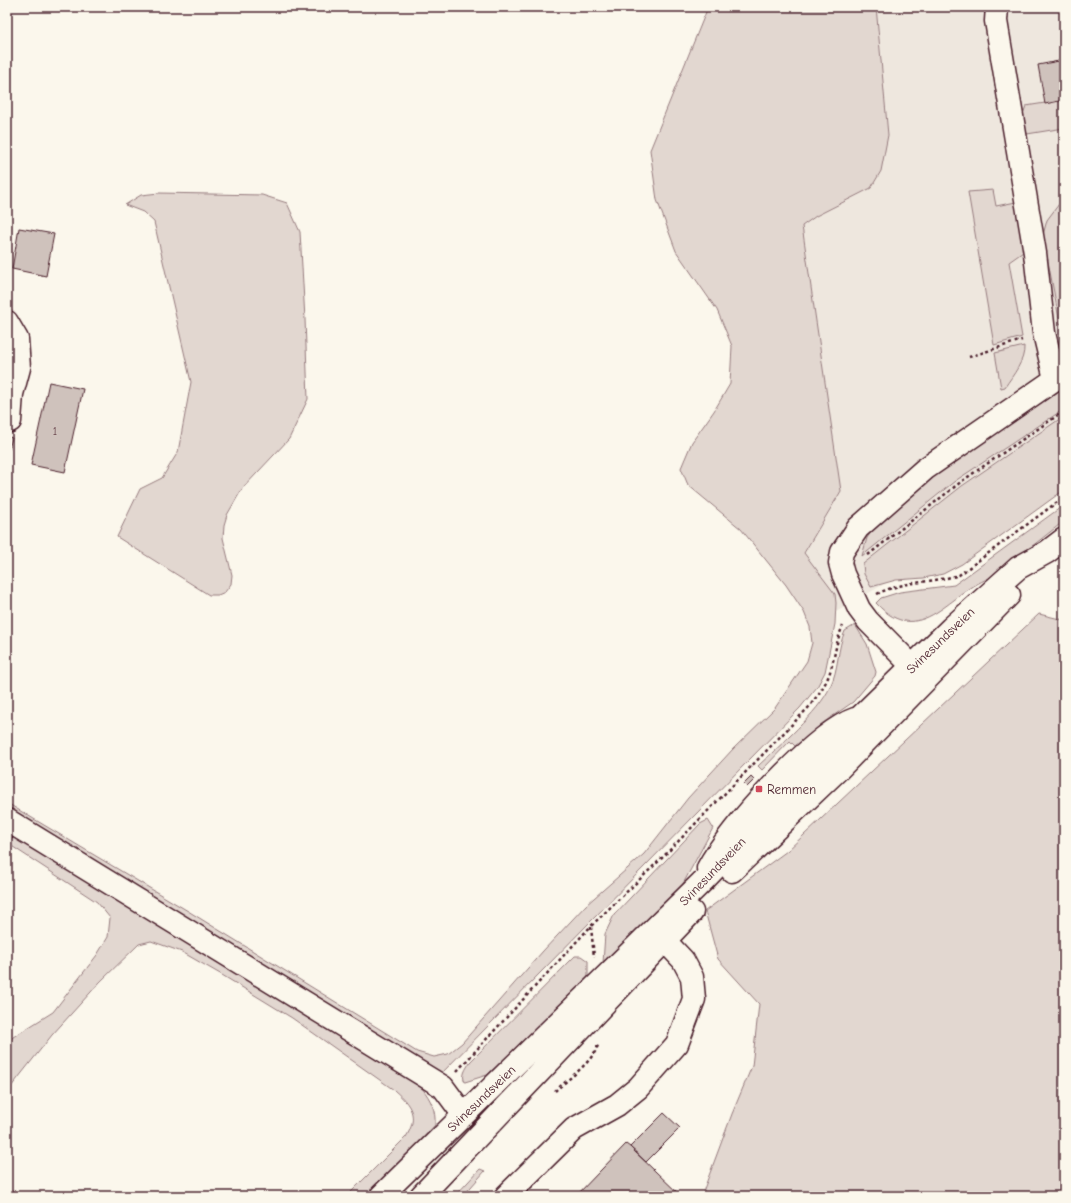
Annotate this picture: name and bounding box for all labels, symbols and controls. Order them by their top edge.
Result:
house number: 1 [53,425,57,438]
street label: Svinesundsveien [903,604,978,677]
place label: Remmen [767,782,816,797]
marker: Remmen [754,784,764,794]
street label: Svinesundsveien [676,834,749,909]
street label: Svinesundsveien [444,1062,519,1135]

